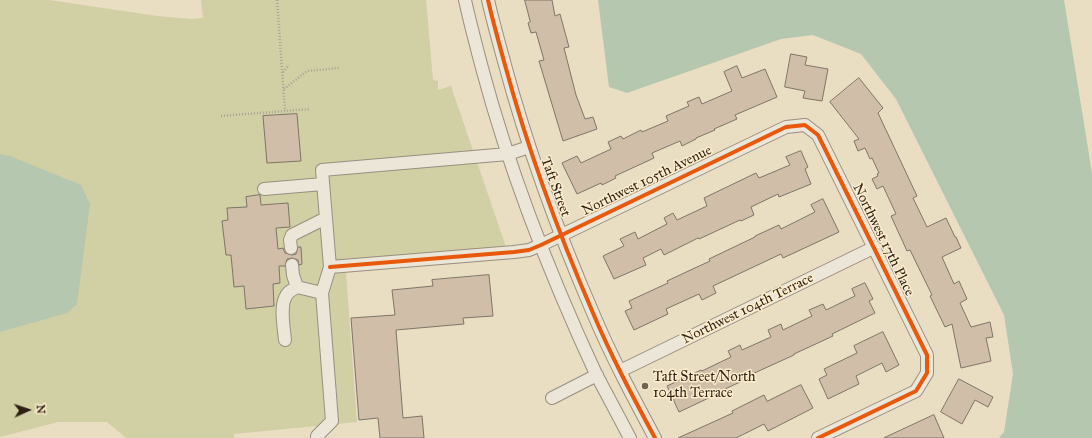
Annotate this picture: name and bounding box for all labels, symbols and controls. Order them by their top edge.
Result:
street label: Northwest 105th Avenue [579,142,715,220]
street label: Taft Street [536,155,574,219]
street label: Northwest 17th Place [849,181,917,299]
street label: Northwest 104th Terrace [680,270,816,348]
place label: Taft Street/North 104th Terrace [653,370,756,402]
marker: Taft Street/North 104th Terrace [640,381,650,391]
north arrow [8,390,48,430]
text: N [34,404,47,414]

